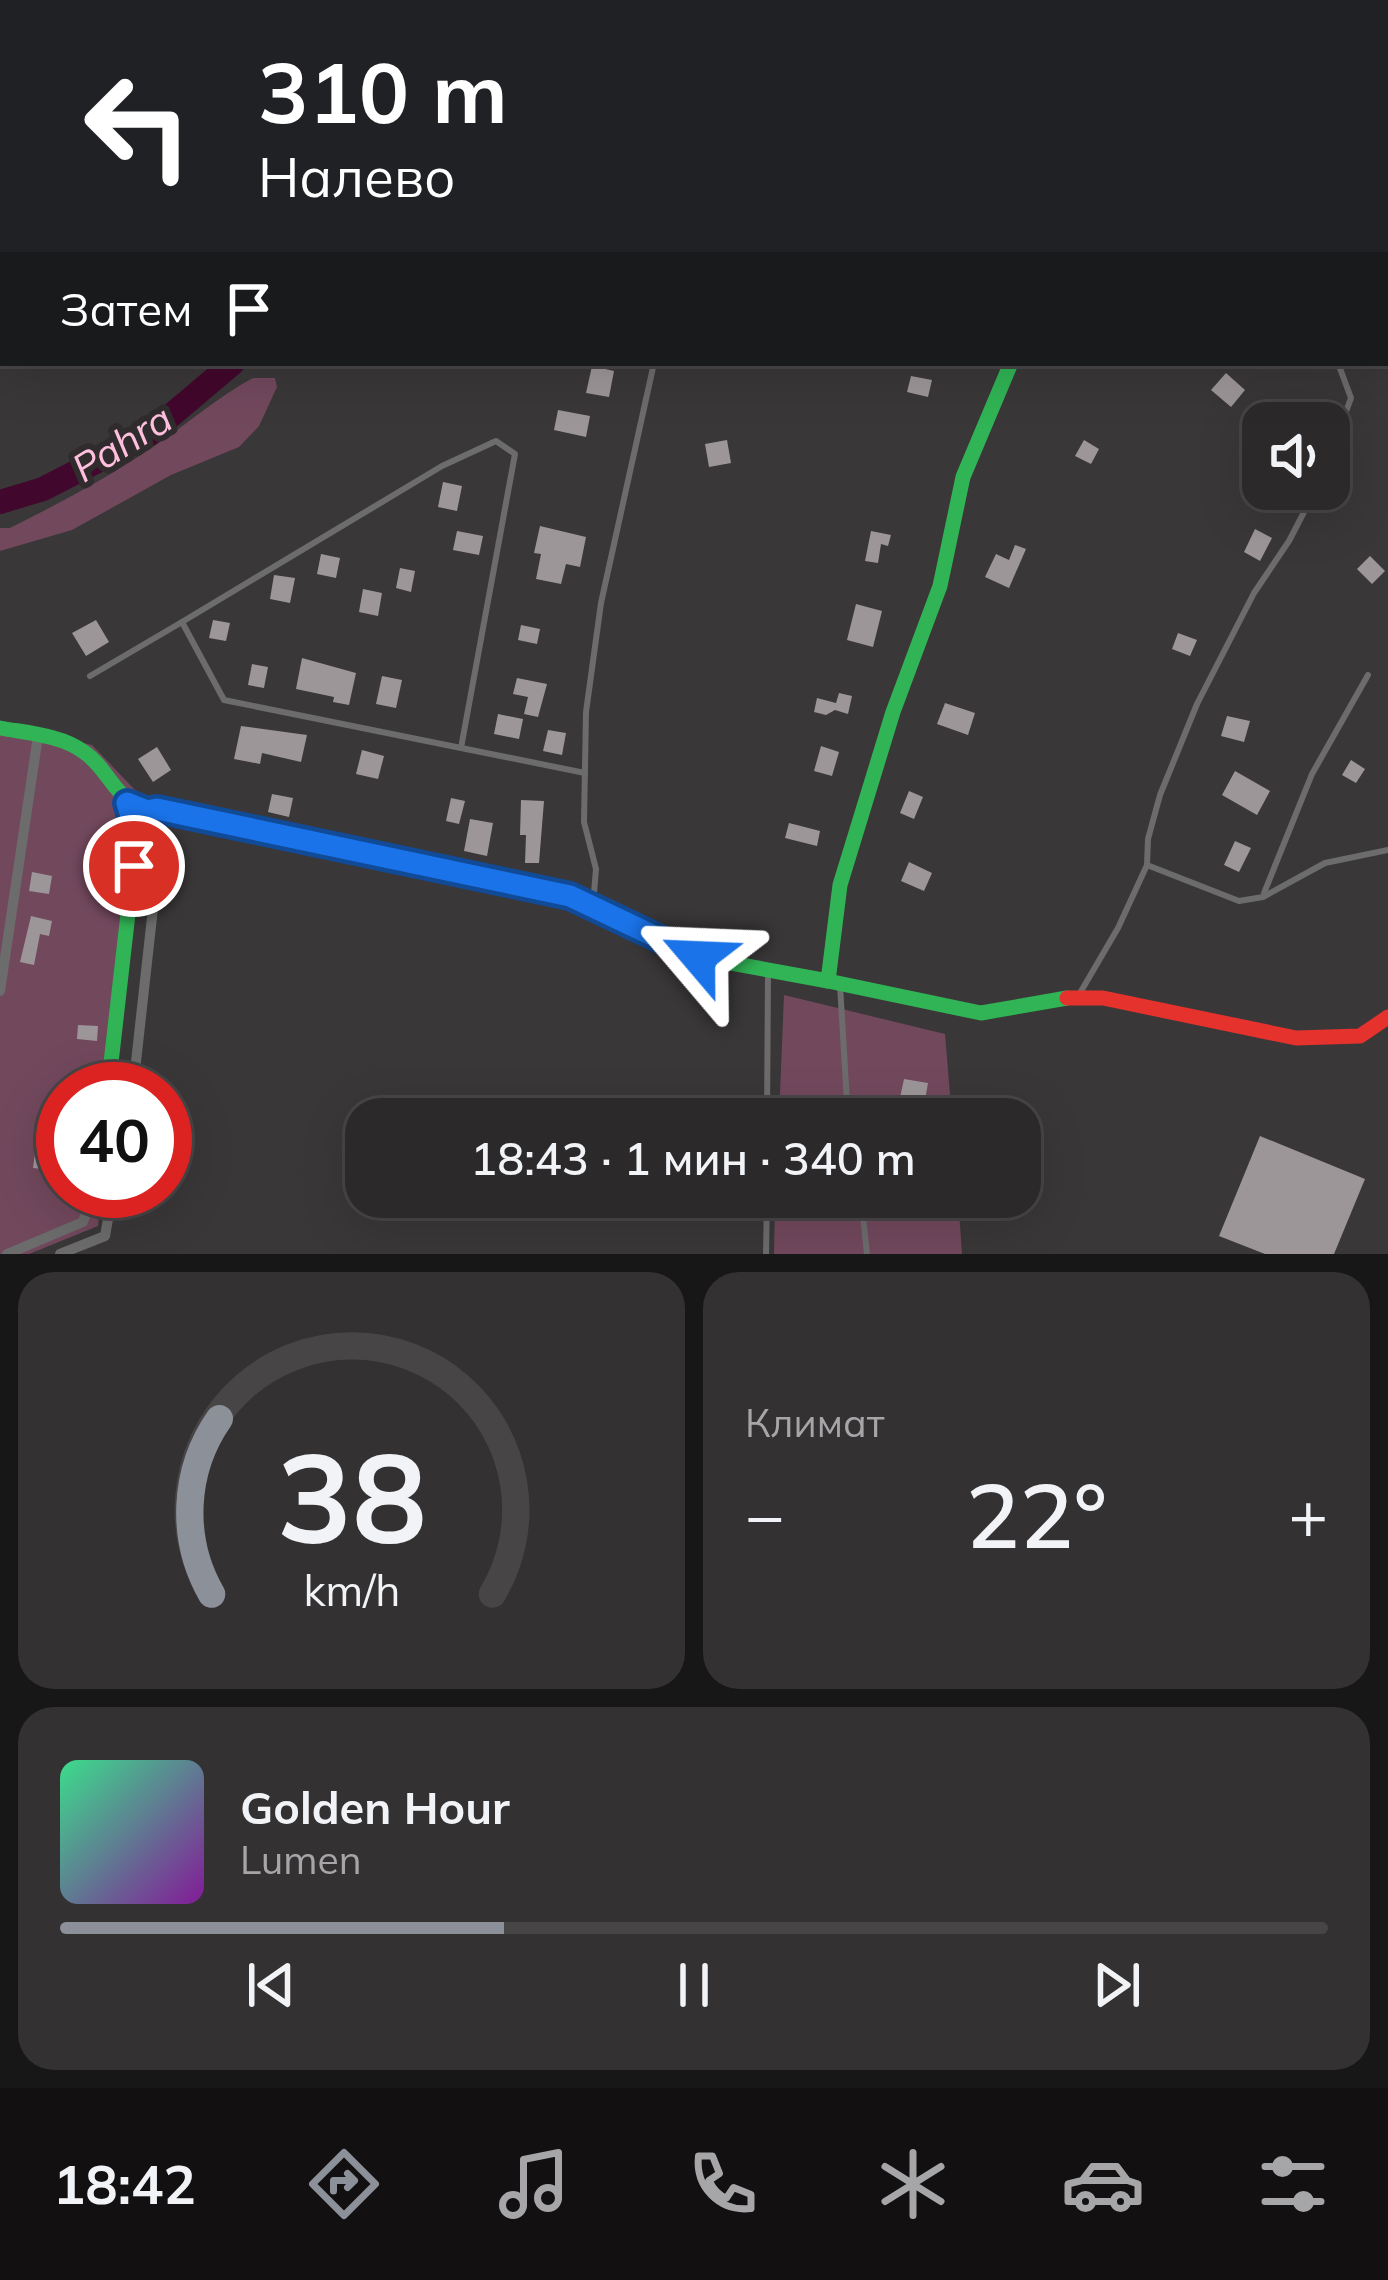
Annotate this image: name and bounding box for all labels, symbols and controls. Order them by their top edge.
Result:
text: 310 m [258,39,508,144]
icon: left [60,48,216,204]
text: Налево [258,143,455,211]
icon: arrive [216,276,282,342]
text: Затем [60,281,192,337]
water label: Pahra [63,393,181,492]
map controls [1242,402,1350,510]
button: sound [1242,402,1350,510]
pin [83,815,185,917]
icon: arrive [101,833,167,899]
position arrow [635,894,761,1020]
speed limit sign: 40 [36,1062,192,1218]
text: 18:43 · 1 мин · 340 m [470,1130,916,1186]
text: Климат [745,1398,885,1447]
text: 38 [277,1418,426,1574]
text: 22° [966,1458,1107,1571]
text: − [745,1473,785,1556]
text: + [1288,1473,1328,1556]
text: km/h [303,1562,400,1616]
text: Golden Hour [240,1779,510,1835]
text: Lumen [240,1835,362,1884]
icon: previous [238,1952,304,2018]
icon: pause [661,1952,727,2018]
icon: next [1084,1952,1150,2018]
icon: directions [302,2142,386,2226]
icon: music [492,2142,576,2226]
icon: phone [681,2142,765,2226]
icon: climate [871,2142,955,2226]
icon: car [1061,2142,1145,2226]
icon: filters [1251,2142,1335,2226]
text: 18:42 [53,2150,196,2218]

